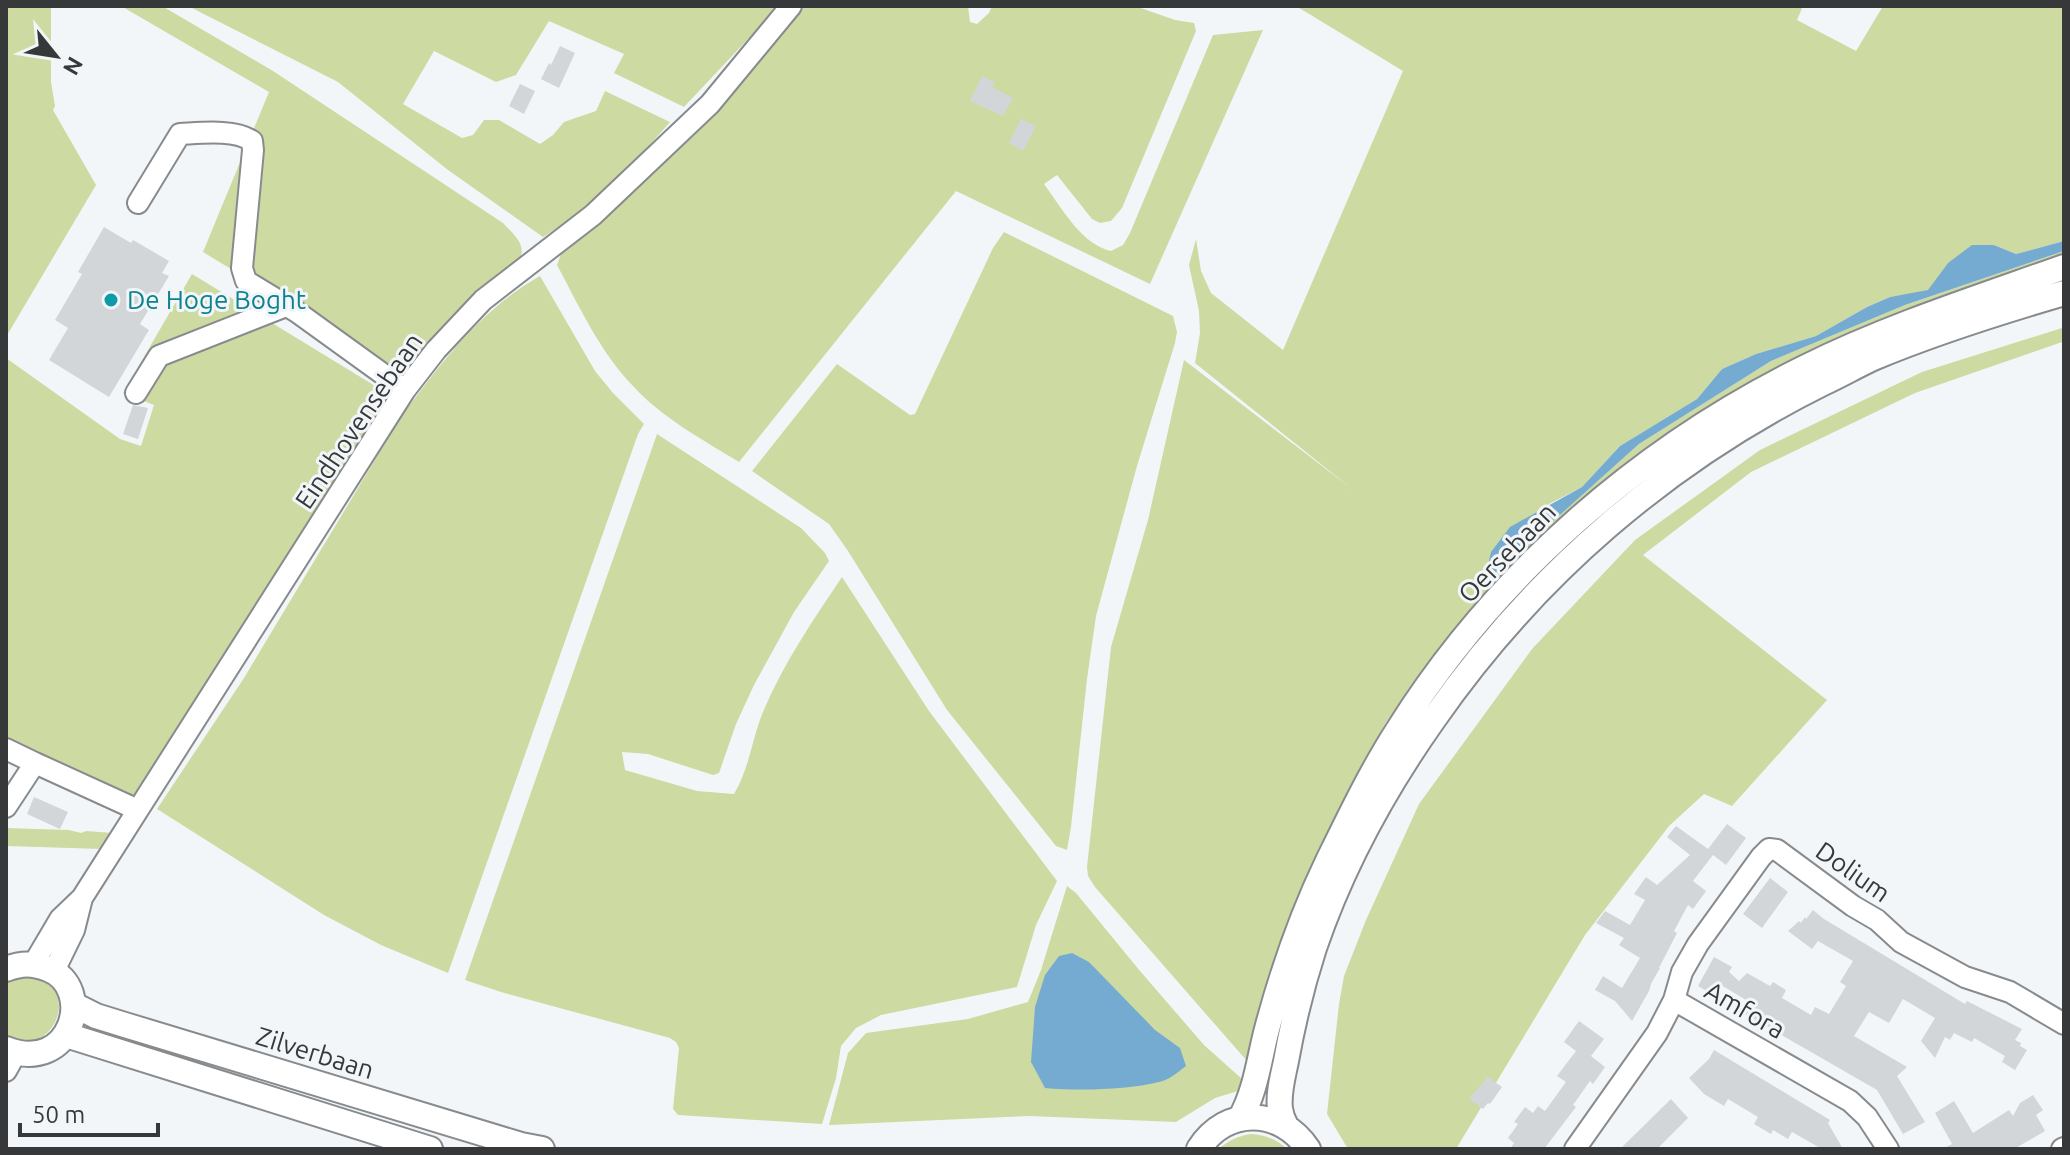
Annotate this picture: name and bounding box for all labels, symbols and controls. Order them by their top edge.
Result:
north arrow [16,16,96,96]
text: N [59,53,89,80]
place label: De Hoge Boght [127,285,306,314]
marker: De Hoge Boght [102,291,120,309]
street label: Eindhovensebaan [289,328,428,514]
street label: Oersebaan [1452,497,1561,608]
street label: Dolium [1811,836,1896,908]
street label: Amfora [1700,975,1790,1044]
street label: Zilverbaan [253,1021,378,1084]
scale bar [20,1087,158,1137]
text: 50 m [32,1101,85,1128]

